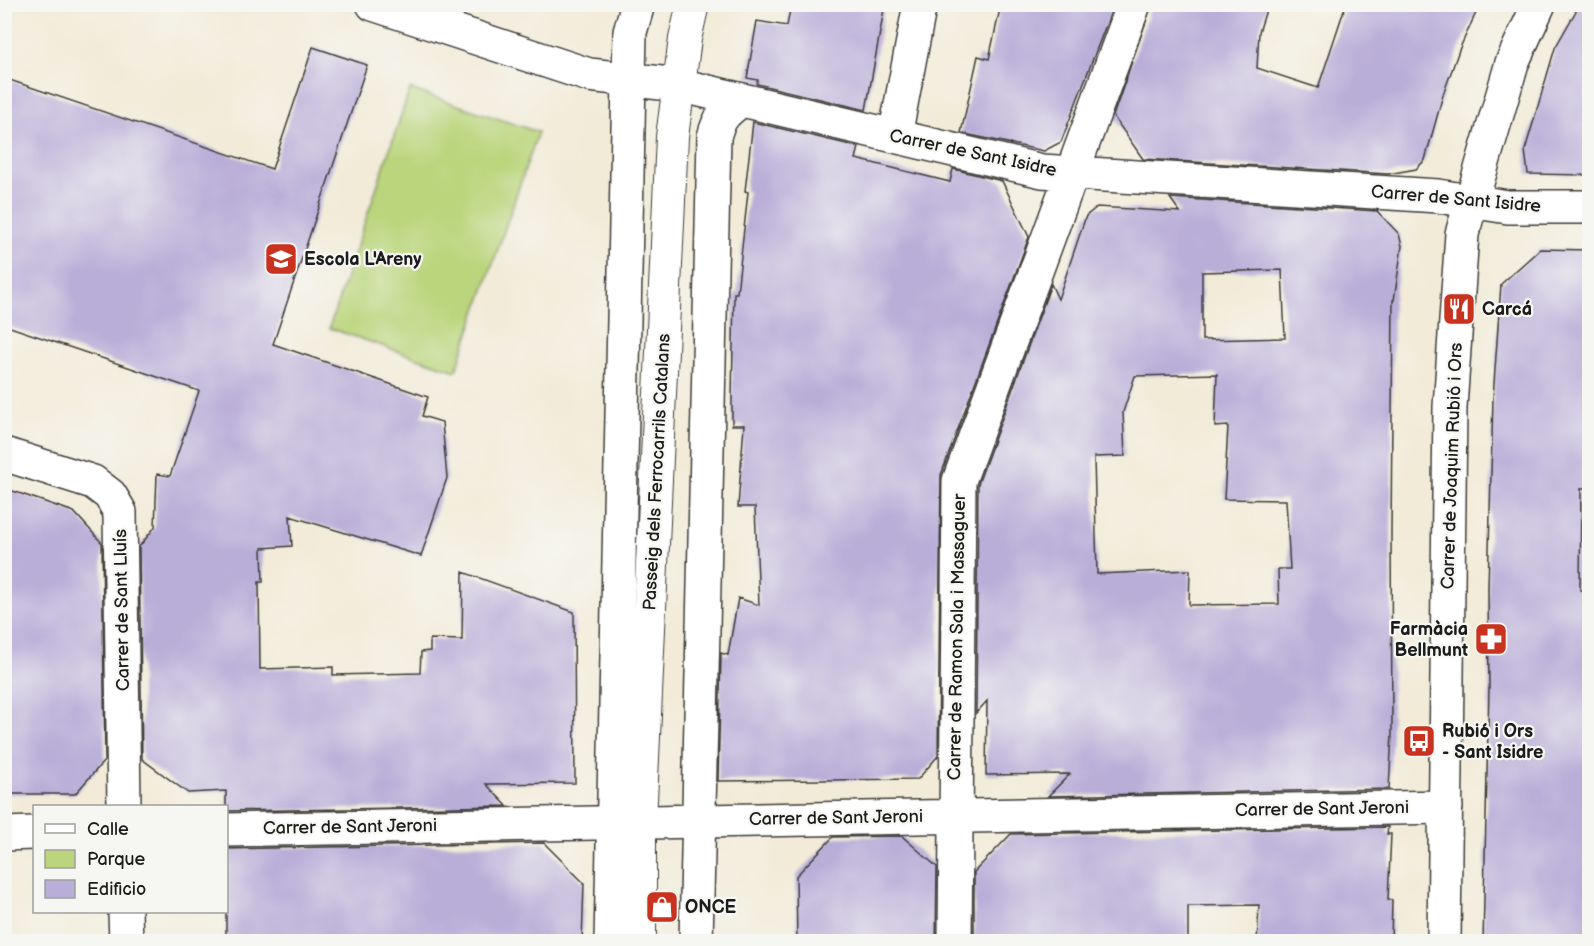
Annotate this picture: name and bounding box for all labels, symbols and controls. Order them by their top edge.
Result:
street label: Carrer de Sant Isidre [887,125,1059,181]
street label: Carrer de Sant Isidre [1370,181,1542,217]
school or university icon: Escola L'Areny [263,241,299,277]
place label: Escola L'Areny [304,249,422,270]
restaurant icon: Carcá [1441,291,1477,327]
place label: Carcá [1482,299,1532,320]
street label: Passeig dels Ferrocarrils Catalans [639,333,675,611]
street label: Carrer de Joaquim Rubió i Ors [1437,342,1467,590]
street label: Carrer de Ramon Sala i Massaguer [944,493,970,780]
street label: Carrer de Sant Lluís [110,529,134,691]
place label: Farmàcia Bellmunt [1390,619,1468,661]
pharmacy icon: Farmàcia Bellmunt [1473,621,1509,657]
place label: Rubió i Ors - Sant Isidre [1442,721,1543,763]
bus stop icon: Rubió i Ors - Sant Isidre [1401,723,1437,759]
street label: Carrer de Sant Jeroni [1235,797,1409,821]
legend [33,805,228,913]
street label: Carrer de Sant Jeroni [749,806,923,830]
street label: Carrer de Sant Jeroni [263,815,437,839]
text: Calle [87,819,129,840]
text: Parque [87,849,145,870]
text: Edificio [87,879,146,900]
shop icon: ONCE [644,889,680,925]
place label: ONCE [685,897,736,918]

